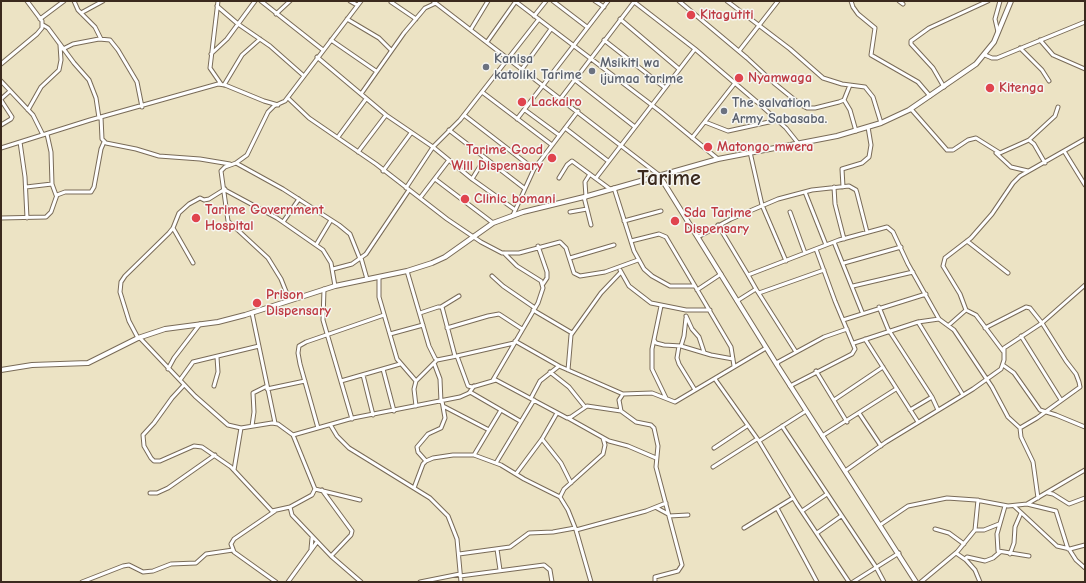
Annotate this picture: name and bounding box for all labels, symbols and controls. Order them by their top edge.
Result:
place label: Kitagutiti [700,7,754,23]
marker: Kitagutiti [685,9,697,21]
place label: Kanisa katoliki Tarime [494,51,582,84]
place label: Msikiti wa ijumaa tarime [600,55,683,88]
marker: Kanisa katoliki Tarime [481,62,491,72]
marker: Msikiti wa ijumaa tarime [587,66,597,76]
place label: Nyamwaga [748,70,812,86]
marker: Nyamwaga [733,72,745,84]
place label: Kitenga [999,80,1044,96]
marker: Kitenga [984,82,996,94]
place label: Lackairo [531,94,582,110]
place label: The salvation Army Sabasaba. [732,95,827,128]
marker: Lackairo [516,96,528,108]
marker: The salvation Army Sabasaba. [719,106,729,116]
place label: Matongo mwera [717,139,813,155]
marker: Matongo mwera [702,141,714,153]
place label: Tarime Good Will Dispensary [451,142,543,174]
marker: Tarime Good Will Dispensary [546,152,558,164]
district label: Tarime [637,166,701,192]
place label: Clinic bomani [474,191,556,207]
marker: Clinic bomani [459,193,471,205]
place label: Tarime Government Hospital [205,202,323,234]
place label: Sda Tarime Dispensary [684,205,751,238]
marker: Tarime Government Hospital [190,212,202,224]
marker: Sda Tarime Dispensary [669,215,681,227]
place label: Prison Dispensary [266,287,331,320]
marker: Prison Dispensary [251,297,263,309]

